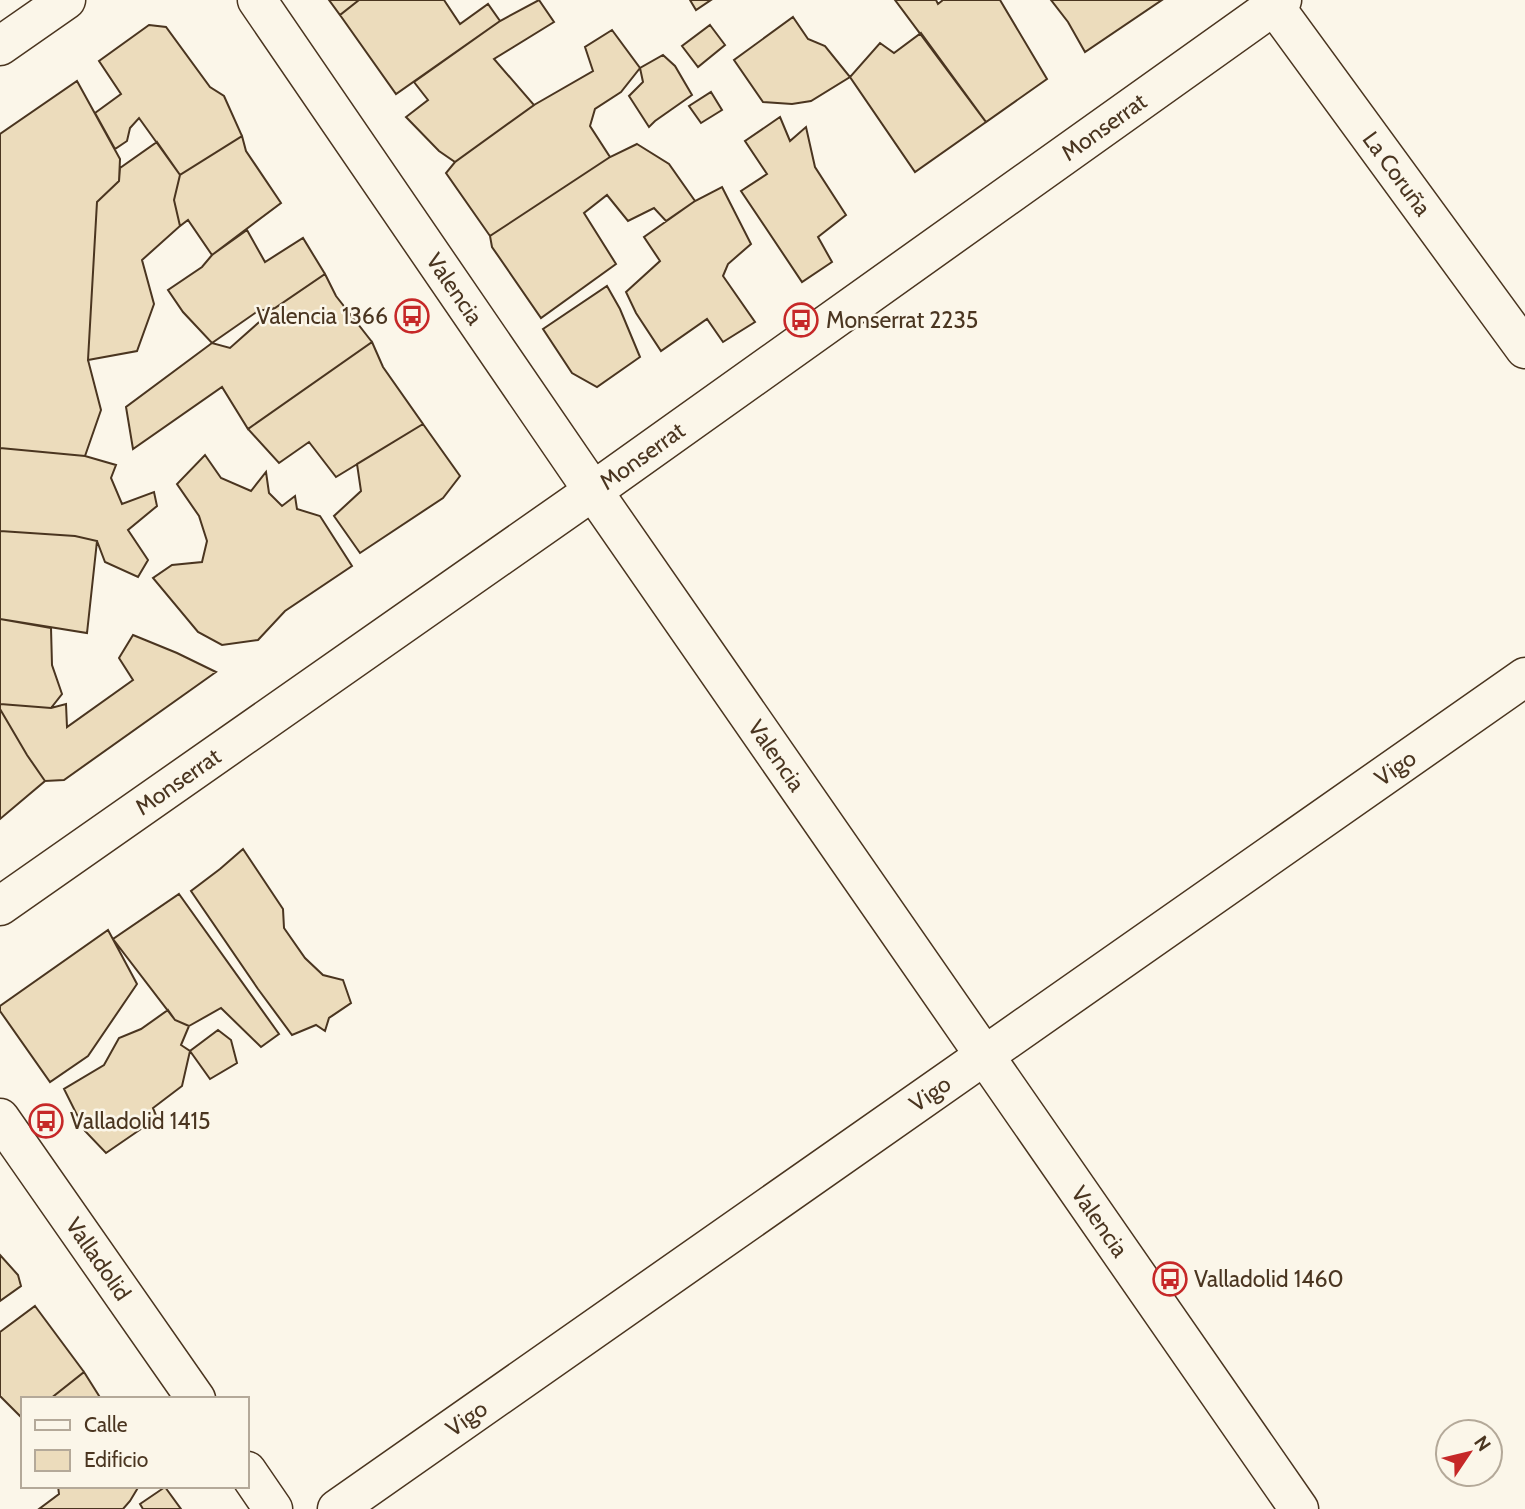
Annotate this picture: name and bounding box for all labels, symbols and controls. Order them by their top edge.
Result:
street label: Monserrat [1056,87,1152,167]
street label: La Coruña [1357,126,1437,221]
street label: Valencia [420,248,489,330]
bus stop icon: Valencia 1366 [393,297,431,335]
bus stop icon: Monserrat 2235 [782,301,820,339]
place label: Valencia 1366 [256,302,388,330]
place label: Monserrat 2235 [826,306,978,334]
street label: Monserrat [594,416,690,496]
street label: Valencia [742,715,811,797]
street label: Monserrat [130,742,226,821]
street label: Vigo [1369,744,1421,792]
street label: Vigo [904,1070,956,1118]
bus stop icon: Valladolid 1415 [27,1102,65,1140]
place label: Valladolid 1415 [70,1107,210,1135]
street label: Valencia [1065,1180,1134,1263]
street label: Valladolid [60,1212,137,1306]
bus stop icon: Valladolid 1460 [1151,1260,1189,1298]
place label: Valladolid 1460 [1194,1265,1344,1293]
street label: Vigo [440,1394,492,1442]
legend [21,1397,248,1488]
text: Calle [84,1412,128,1437]
north arrow [1434,1418,1504,1488]
text: N [1469,1431,1496,1456]
text: Edificio [84,1447,148,1472]

